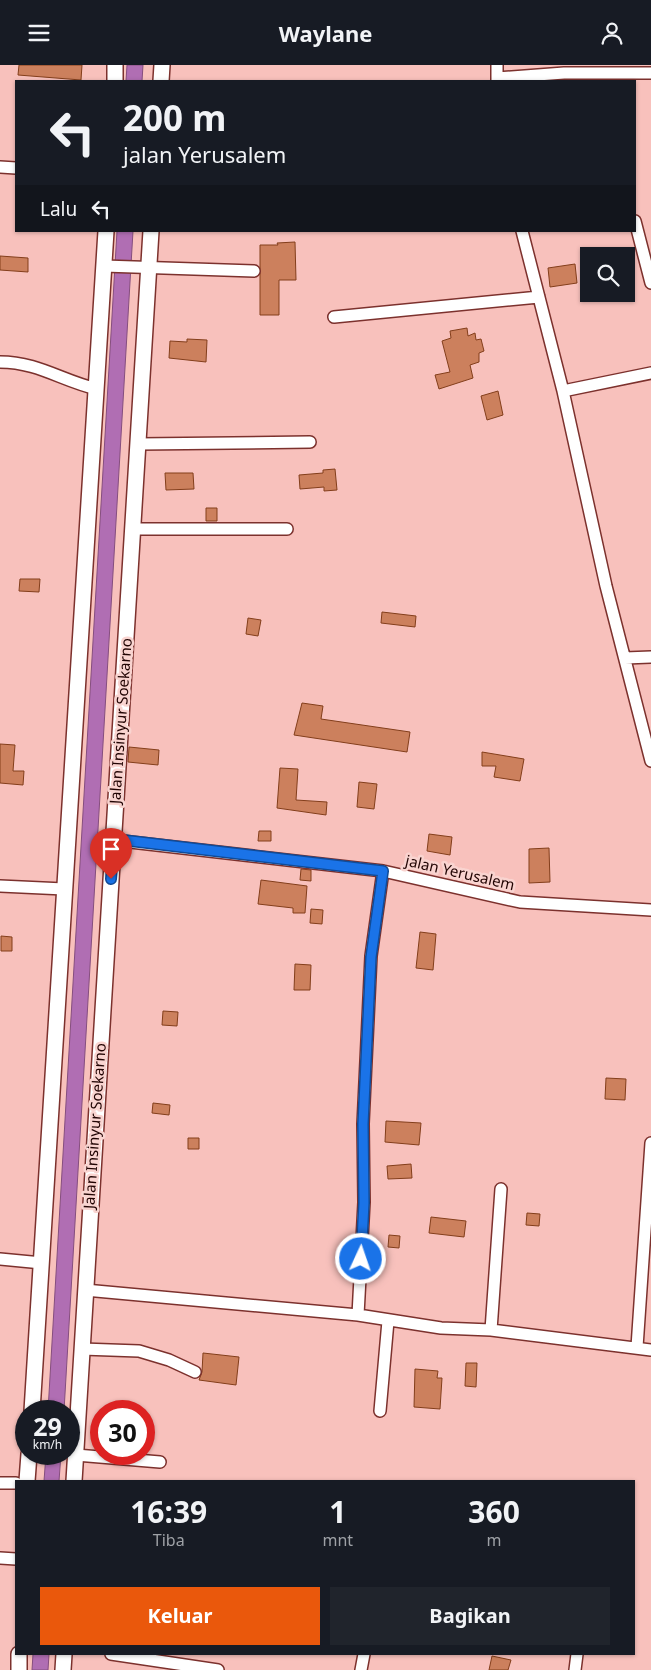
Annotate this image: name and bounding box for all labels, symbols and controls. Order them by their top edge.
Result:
text: Waylane [279,18,372,48]
icon: menu [25,19,53,47]
icon: person [598,19,626,47]
text: 200 m [123,94,226,141]
icon: left [40,100,105,165]
text: jalan Yerusalem [123,139,286,169]
icon: left [87,195,115,223]
text: Lalu [40,196,77,222]
map controls [580,247,635,302]
button: search [580,247,635,302]
street label: Jalan Insinyur Soekarno [104,637,136,807]
pin [90,828,132,879]
icon: arrive [97,835,125,863]
street label: jalan Yerusalem [403,850,517,894]
street label: Jalan Insinyur Soekarno [78,1042,110,1212]
position arrow [334,1232,386,1284]
speed limit sign: 30 [90,1400,155,1465]
text: 29 [33,1409,62,1443]
text: km/h [33,1436,62,1453]
text: 16:39 [130,1491,207,1532]
text: 1 [329,1491,346,1532]
text: 360 [468,1491,520,1532]
text: Tiba [153,1529,185,1551]
text: mnt [322,1529,353,1551]
text: m [487,1529,502,1551]
button: Keluar [40,1587,320,1645]
button: Bagikan [330,1587,610,1645]

